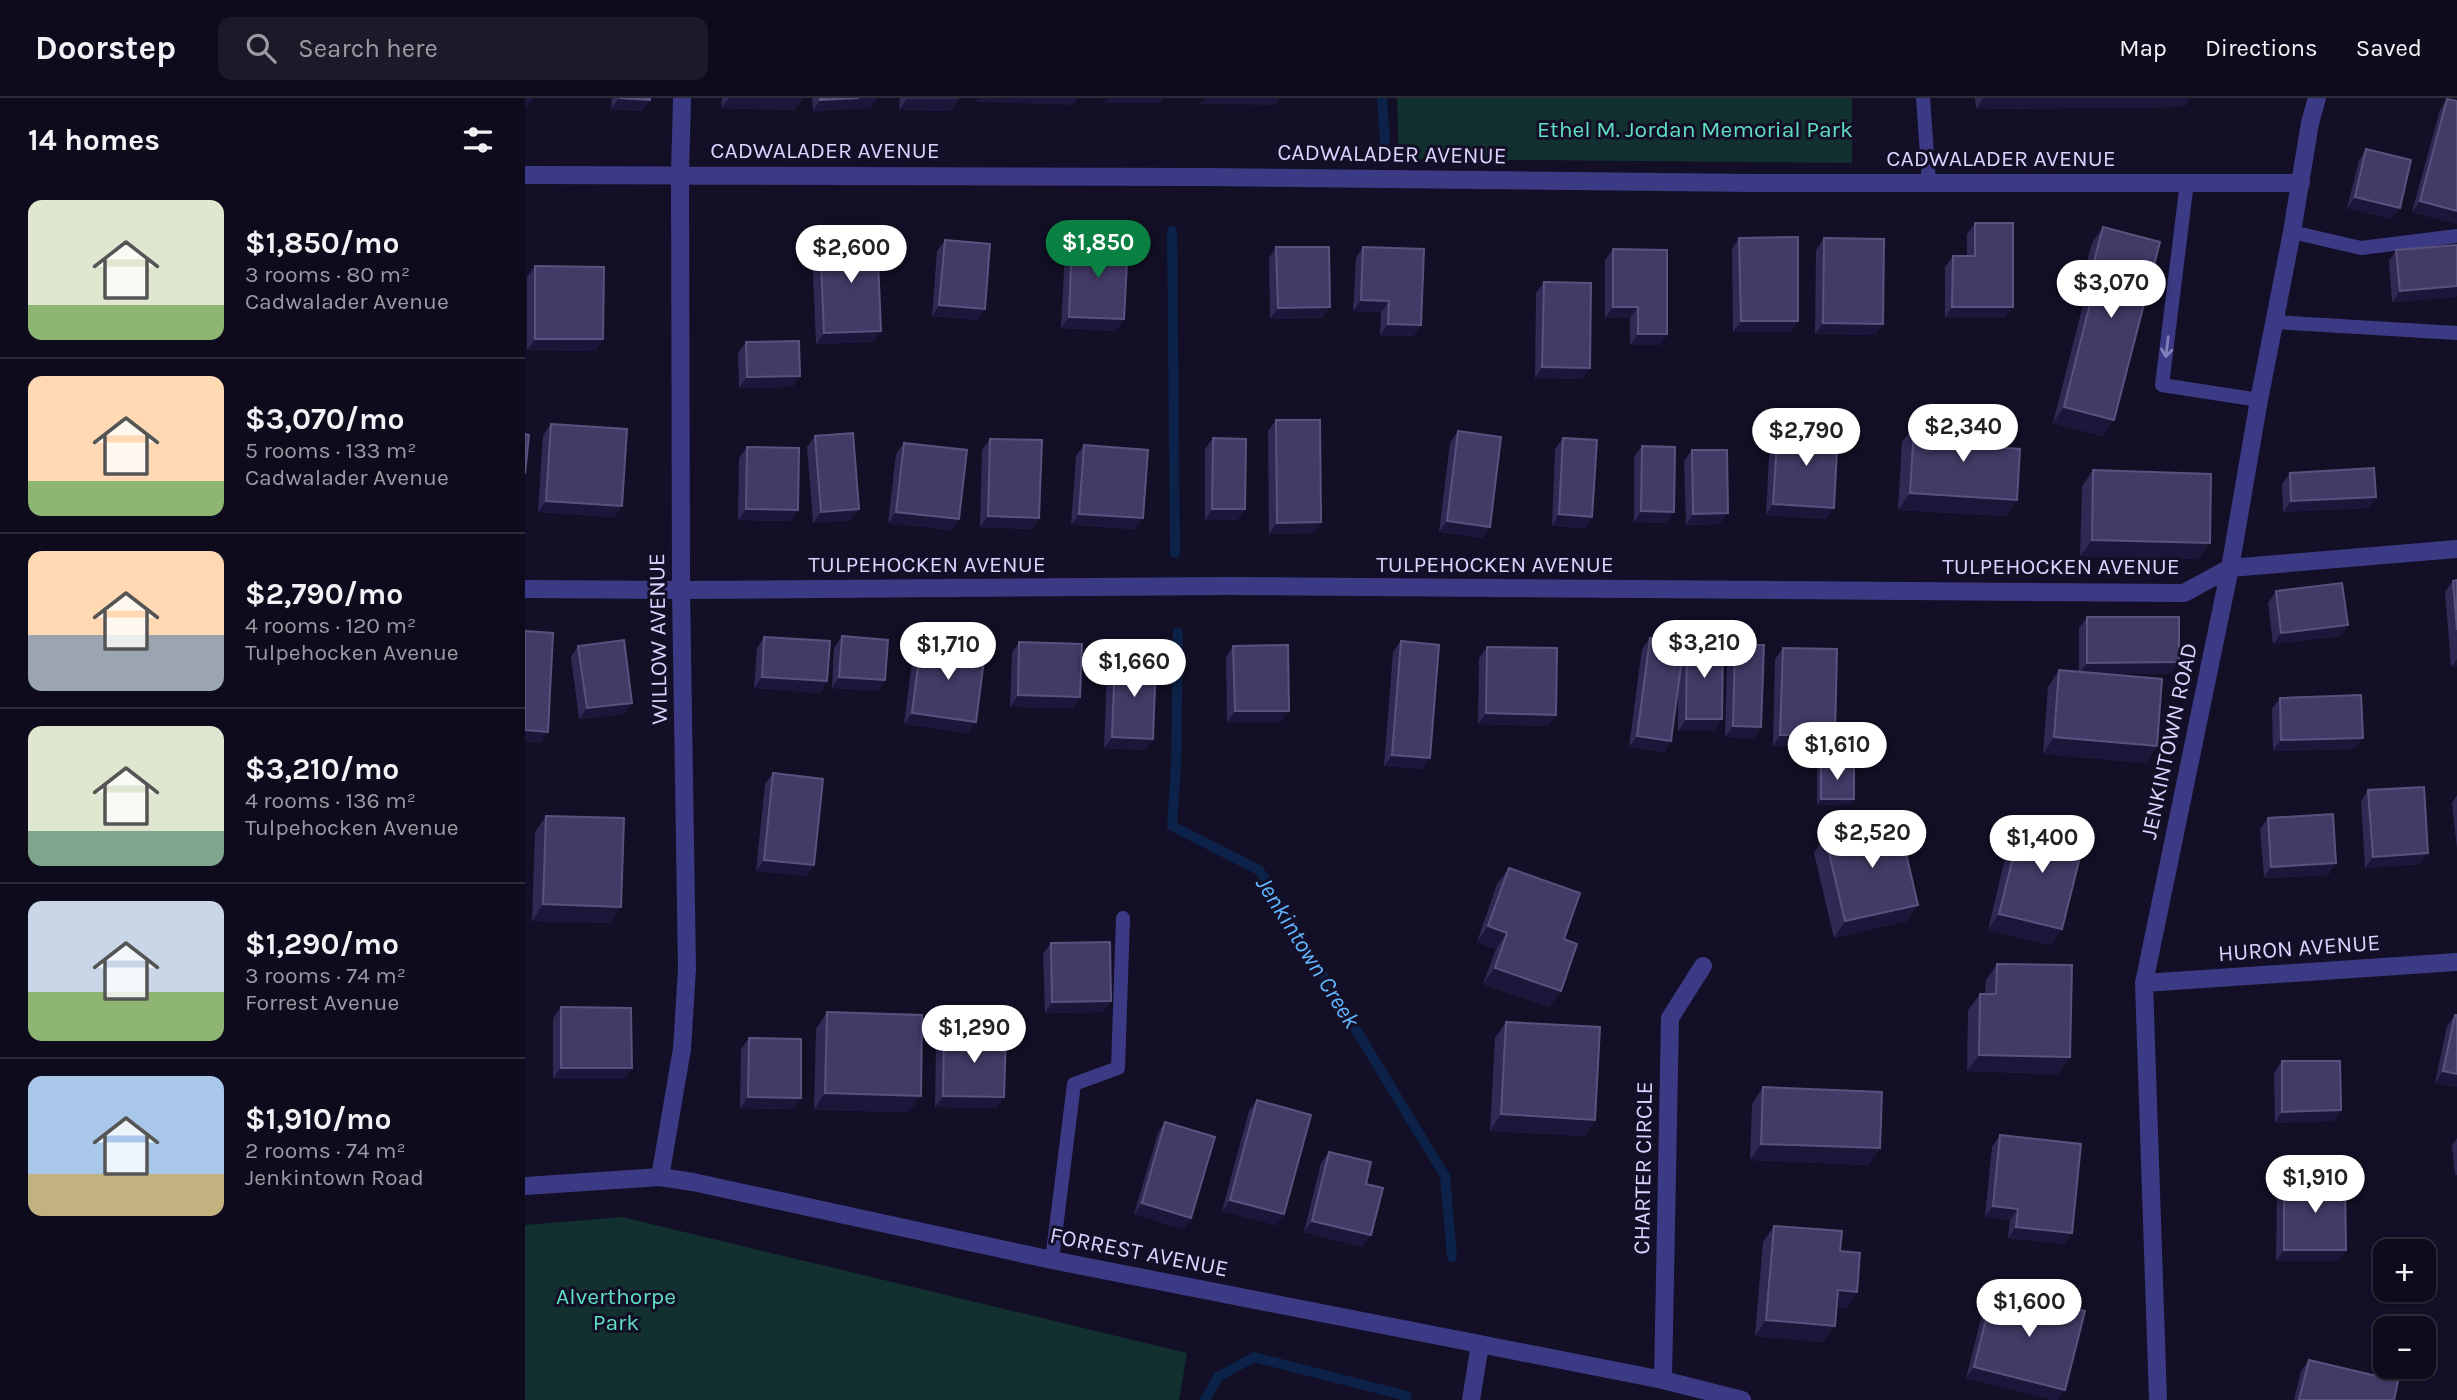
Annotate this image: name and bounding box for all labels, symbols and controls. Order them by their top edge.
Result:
search box [218,17,708,80]
text: Doorstep [35,29,176,67]
icon: search [242,29,280,67]
text: Search here [298,33,438,64]
text: Map [2119,34,2167,62]
text: Directions [2205,34,2318,62]
text: Saved [2356,34,2422,62]
park label: Ethel M. Jordan Memorial Park [1537,116,1853,143]
icon: filters [459,121,497,159]
text: 14 homes [28,122,160,158]
street label: CADWALADER AVENUE [710,137,940,164]
street label: CADWALADER AVENUE [1277,139,1507,169]
street label: CADWALADER AVENUE [1886,145,2116,172]
pin: $1,850 [1041,220,1155,280]
text: $1,850/mo [245,225,399,261]
pin: $2,600 [794,226,908,285]
icon: home [84,228,168,312]
text: $1,850 [1062,229,1134,256]
text: $2,600 [812,234,890,261]
pin: $3,070 [2054,260,2168,320]
text: 3 rooms · 80 m² [245,261,410,288]
text: $3,070 [2073,269,2149,296]
text: Cadwalader Avenue [245,288,449,315]
one-way arrow [2160,336,2173,358]
text: $3,070/mo [245,401,404,437]
icon: home [84,404,168,488]
pin: $2,340 [1906,404,2020,464]
pin: $2,790 [1749,408,1863,468]
text: $2,340 [1924,413,2002,440]
text: $2,790 [1768,417,1844,444]
text: 5 rooms · 133 m² [245,437,417,464]
text: Cadwalader Avenue [245,464,449,491]
street label: TULPEHOCKEN AVENUE [808,551,1046,578]
street label: TULPEHOCKEN AVENUE [1376,551,1614,578]
street label: WILLOW AVENUE [643,553,673,725]
street label: TULPEHOCKEN AVENUE [1942,553,2180,580]
text: $2,790/mo [245,576,403,612]
icon: home [84,579,168,663]
text: 4 rooms · 120 m² [245,612,416,639]
pin: $3,210 [1647,620,1761,680]
pin: $1,710 [891,622,1005,682]
text: $3,210 [1668,629,1740,656]
text: $1,710 [916,631,980,658]
text: Tulpehocken Avenue [245,639,459,666]
pin: $1,660 [1077,640,1191,699]
street label: JENKINTOWN ROAD [2135,641,2203,841]
text: $1,660 [1098,648,1170,675]
pin: $1,610 [1780,722,1894,782]
text: $1,610 [1804,731,1870,758]
text: $3,210/mo [245,751,399,787]
icon: home [84,754,168,838]
text: 4 rooms · 136 m² [245,787,416,814]
pin: $2,520 [1815,810,1929,870]
text: Tulpehocken Avenue [245,814,459,841]
pin: $1,400 [1985,816,2099,875]
text: $2,520 [1833,819,1911,846]
text: $1,400 [2006,824,2078,851]
water label: Jenkintown Creek [1250,871,1366,1034]
text: $1,290/mo [245,926,399,962]
icon: home [84,929,168,1013]
street label: HURON AVENUE [2217,929,2381,967]
text: 3 rooms · 74 m² [245,962,406,989]
text: Forrest Avenue [245,989,399,1016]
pin: $1,290 [917,1006,1031,1065]
text: $1,290 [938,1014,1010,1041]
street label: CHARTER CIRCLE [1628,1081,1658,1255]
text: $1,910/mo [245,1101,392,1137]
icon: home [84,1104,168,1188]
text: 2 rooms · 74 m² [245,1137,406,1164]
pin: $1,910 [2258,1156,2372,1215]
text: Jenkintown Road [245,1164,424,1191]
text: $1,910 [2282,1164,2348,1191]
street label: FORREST AVENUE [1048,1221,1230,1283]
map controls [2373,1239,2436,1379]
button: + [2373,1239,2436,1302]
pin: $1,600 [1972,1280,2086,1339]
park label: Alverthorpe Park [556,1283,676,1336]
text: $1,600 [1993,1288,2065,1315]
button: − [2373,1316,2436,1379]

